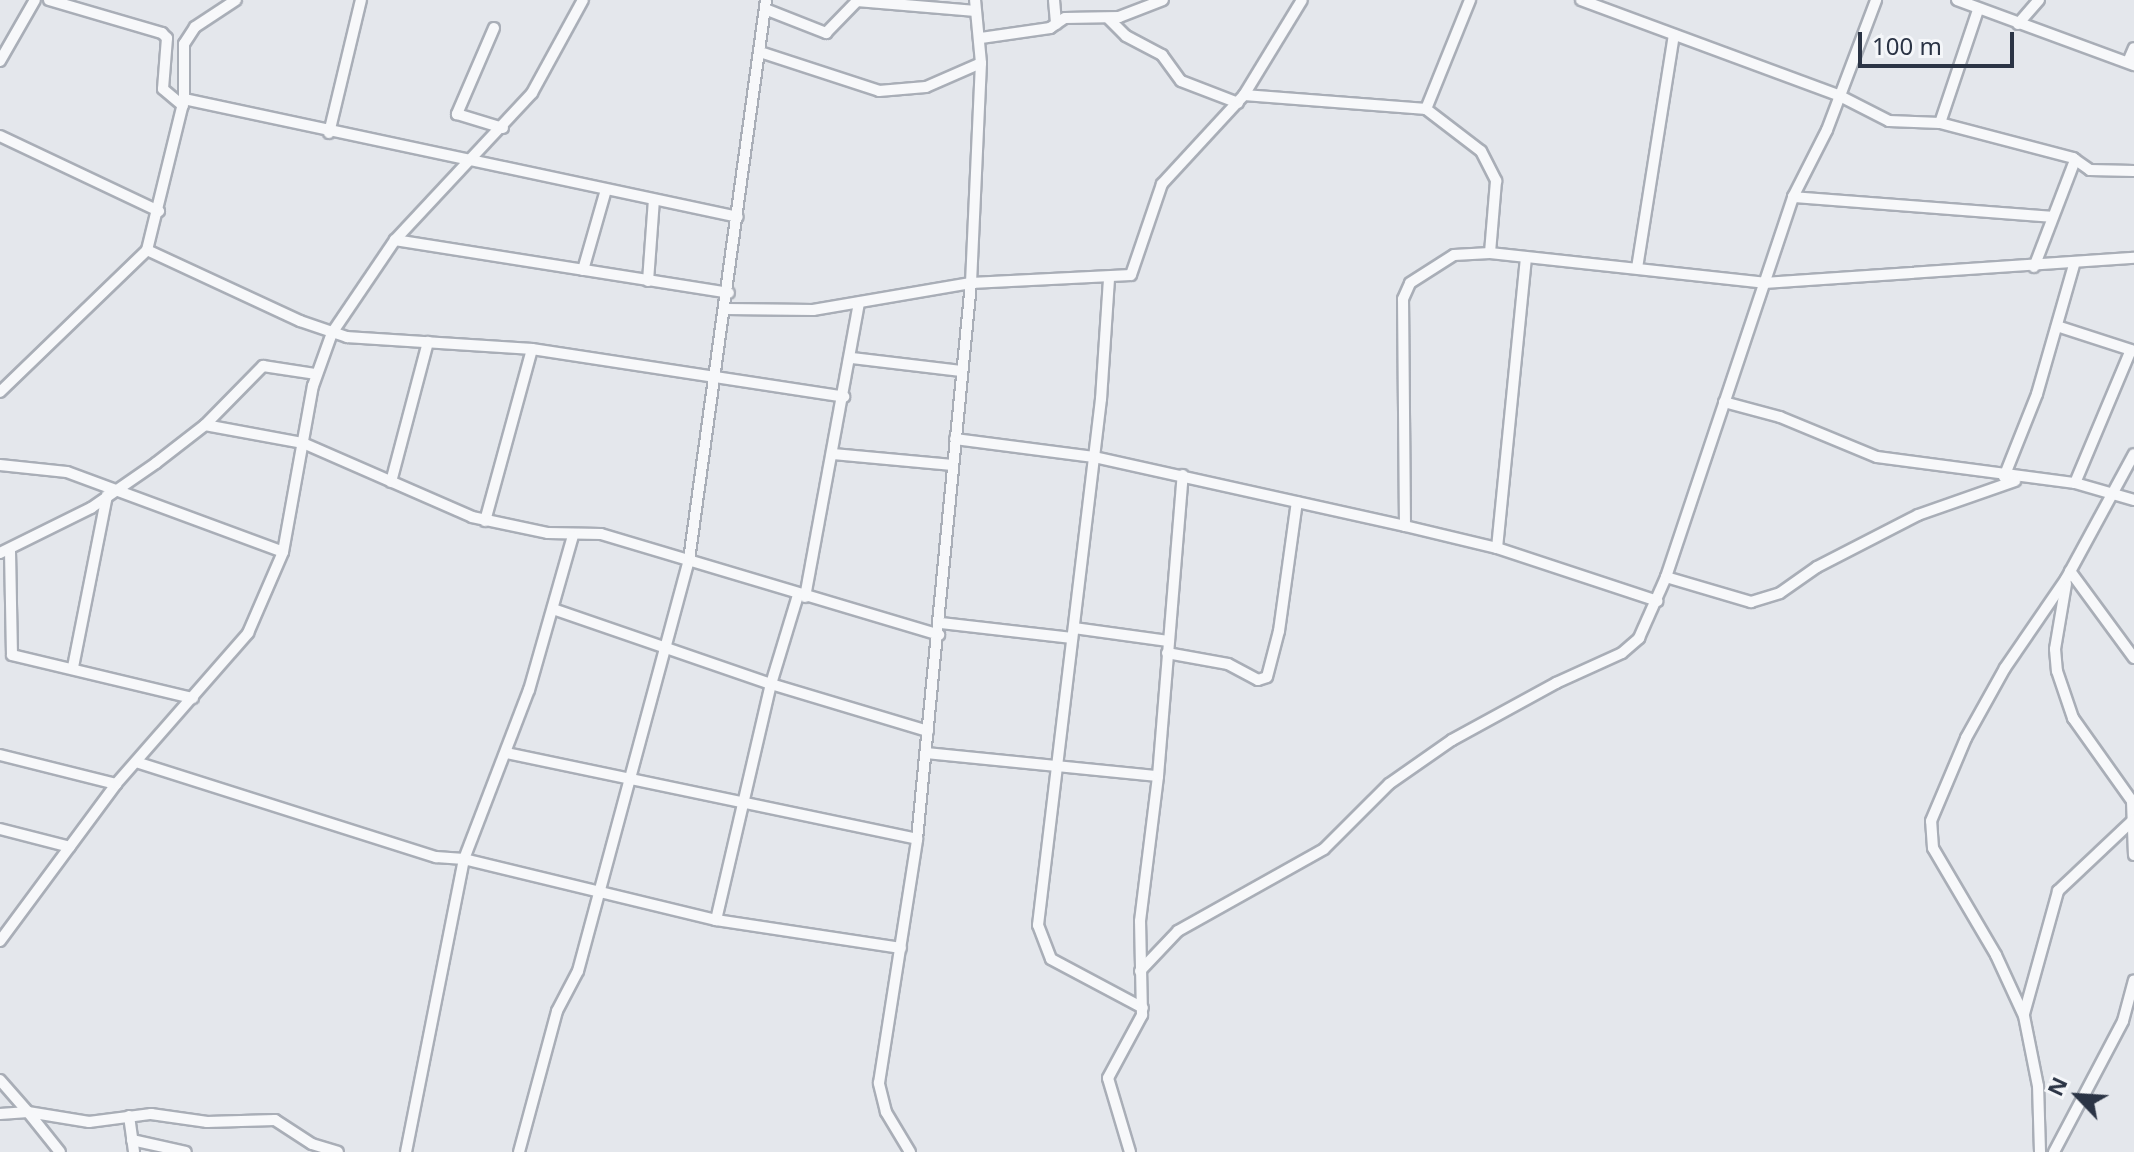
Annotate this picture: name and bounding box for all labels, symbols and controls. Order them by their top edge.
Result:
scale bar [1862,16,2018,66]
text: 100 m [1872,29,1942,62]
north arrow [2038,1056,2118,1136]
text: N [2039,1071,2074,1100]

